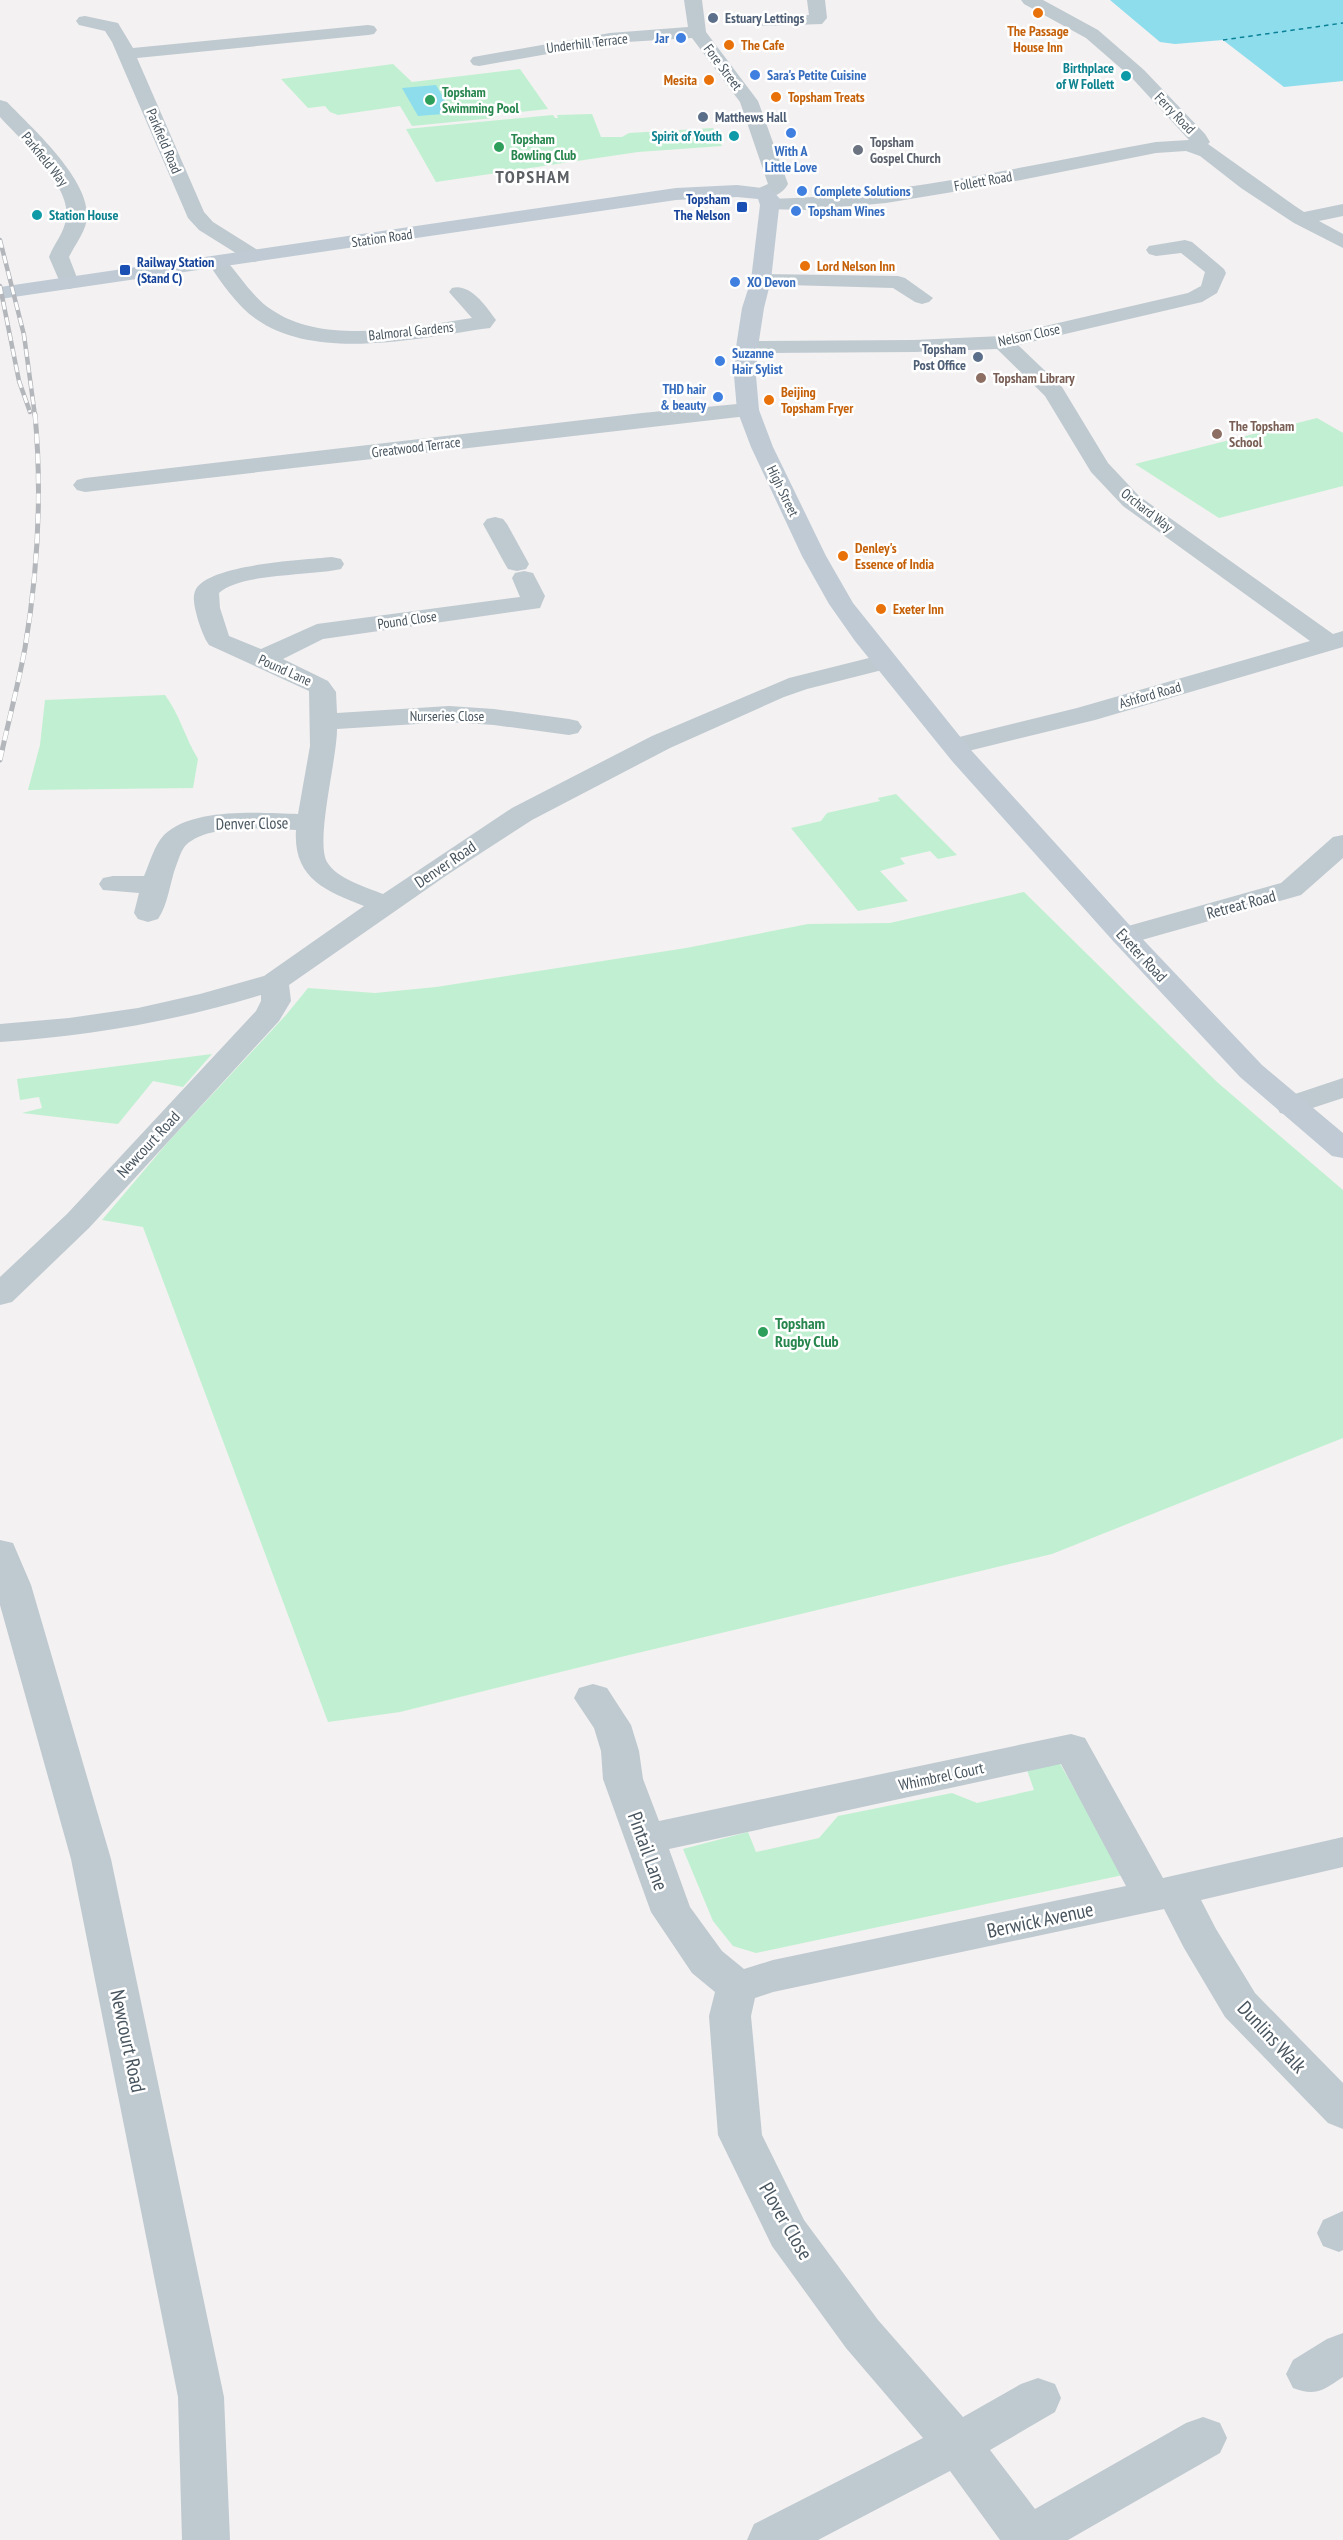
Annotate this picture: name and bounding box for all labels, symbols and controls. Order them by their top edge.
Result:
marker: The Passage House Inn [1031,6,1045,20]
place label: Estuary Lettings [725,9,804,27]
marker: Estuary Lettings [706,11,720,25]
place label: The Passage House Inn [1007,22,1069,56]
street label: Underhill Terrace [545,29,629,57]
place label: Jar [654,29,670,47]
marker: Jar [674,31,688,45]
place label: The Cafe [741,36,784,54]
marker: The Cafe [722,38,736,52]
street label: Fore Street [700,40,746,94]
place label: Birthplace of W Follett [1056,59,1114,93]
place label: Sara's Petite Cuisine [767,66,866,84]
marker: Sara's Petite Cuisine [748,68,762,82]
marker: Birthplace of W Follett [1119,69,1133,83]
place label: Mesita [664,71,697,89]
marker: Mesita [702,73,716,87]
place label: Topsham Swimming Pool [442,83,519,117]
place label: Topsham Treats [788,88,865,106]
street label: Ferry Road [1151,88,1199,138]
marker: Topsham Treats [769,90,783,104]
marker: Topsham Swimming Pool [423,93,437,107]
street label: Parkfield Road [142,106,186,176]
place label: Matthews Hall [715,108,787,126]
marker: Matthews Hall [696,110,710,124]
marker: With A Little Love [784,126,798,140]
place label: Spirit of Youth [651,127,722,145]
street label: Parkfield Way [18,128,73,190]
marker: Spirit of Youth [727,129,741,143]
place label: Topsham Bowling Club [511,130,576,164]
place label: Topsham Gospel Church [870,133,941,167]
marker: Topsham Bowling Club [492,140,506,154]
place label: With A Little Love [765,142,817,176]
marker: Topsham Gospel Church [851,143,865,157]
district label: TOPSHAM [495,165,571,188]
street label: Follett Road [953,167,1013,195]
place label: Complete Solutions [814,182,911,200]
marker: Complete Solutions [795,184,809,198]
place label: Topsham The Nelson [674,190,730,224]
marker: Topsham The Nelson [735,200,749,214]
place label: Topsham Wines [808,202,885,220]
marker: Topsham Wines [789,204,803,218]
place label: Station House [49,206,118,224]
marker: Station House [30,208,44,222]
street label: Station Road [350,225,414,251]
place label: Railway Station (Stand C) [137,253,214,287]
place label: Lord Nelson Inn [817,257,895,275]
marker: Lord Nelson Inn [798,259,812,273]
marker: Railway Station (Stand C) [118,263,132,277]
place label: XO Devon [747,273,796,291]
marker: XO Devon [728,275,742,289]
street label: Balmoral Gardens [368,318,455,344]
street label: Nelson Close [996,320,1062,350]
place label: Topsham Post Office [913,340,966,374]
place label: Suzanne Hair Sylist [732,344,783,378]
marker: Topsham Post Office [971,350,985,364]
marker: Suzanne Hair Sylist [713,354,727,368]
place label: Topsham Library [993,369,1075,387]
marker: Topsham Library [974,371,988,385]
place label: THD hair & beauty [660,380,707,414]
place label: Beijing Topsham Fryer [781,383,854,417]
marker: THD hair & beauty [711,390,725,404]
marker: Beijing Topsham Fryer [762,393,776,407]
place label: The Topsham School [1229,417,1294,451]
marker: The Topsham School [1210,427,1224,441]
street label: Greatwood Terrace [371,433,462,461]
street label: High Street [763,462,803,520]
street label: Orchard Way [1118,484,1177,536]
place label: Denley's Essence of India [855,539,934,573]
marker: Denley's Essence of India [836,549,850,563]
place label: Exeter Inn [893,600,944,618]
marker: Exeter Inn [874,602,888,616]
street label: Pound Close [376,607,438,633]
street label: Pound Lane [256,650,315,690]
street label: Ashford Road [1117,678,1183,712]
street label: Nurseries Close [410,707,484,725]
street label: Denver Close [216,812,288,834]
street label: Denver Road [410,836,480,892]
street label: Retreat Road [1204,885,1278,923]
street label: Exeter Road [1112,924,1172,986]
street label: Newcourt Road [112,1107,184,1181]
place label: Topsham Rugby Club [775,1313,839,1351]
marker: Topsham Rugby Club [756,1325,770,1339]
street label: Whimbrel Court [897,1757,986,1795]
street label: Pintail Lane [622,1808,674,1894]
street label: Berwick Avenue [984,1896,1096,1944]
street label: Newcourt Road [104,1987,152,2095]
street label: Dunlins Walk [1232,1995,1312,2079]
street label: Plover Close [753,2178,819,2264]

